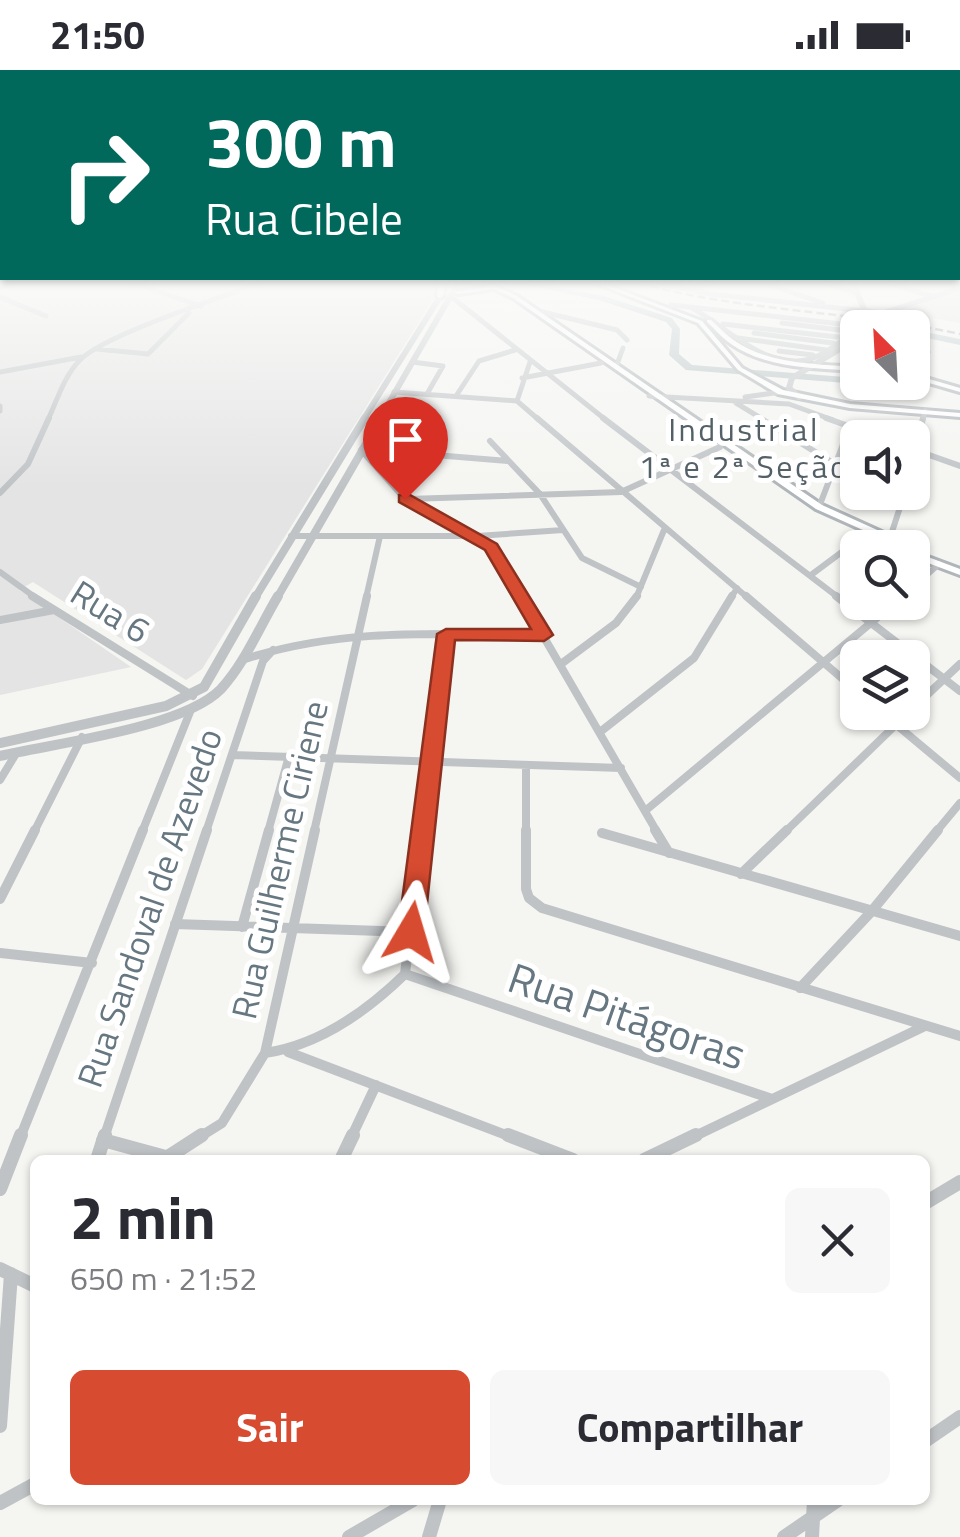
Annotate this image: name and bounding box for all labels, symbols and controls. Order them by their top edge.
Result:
text: 21:50 [50,6,145,64]
text: 300 m [205,88,397,194]
icon: right [40,110,170,240]
text: Rua Cibele [205,184,403,252]
north arrow [840,310,930,400]
map controls [840,310,930,730]
pin [363,397,448,500]
district label: Industrial 1ª e 2ª Seção [639,405,849,490]
icon: arrive [378,412,433,467]
button: sound [840,420,930,510]
button: search [840,530,930,620]
street label: Rua 6 [60,566,161,657]
button: layers [840,640,930,730]
street label: Rua Guilherme Ciriene [216,695,342,1024]
street label: Rua Sandoval de Azevedo [62,721,236,1094]
position arrow [359,880,463,984]
street label: Rua Pitágoras [500,945,755,1086]
text: 2 min [70,1171,216,1262]
button: close [785,1188,890,1293]
text: 650 m · 21:52 [70,1254,257,1302]
button: Sair [70,1370,470,1485]
button: Compartilhar [490,1370,890,1485]

